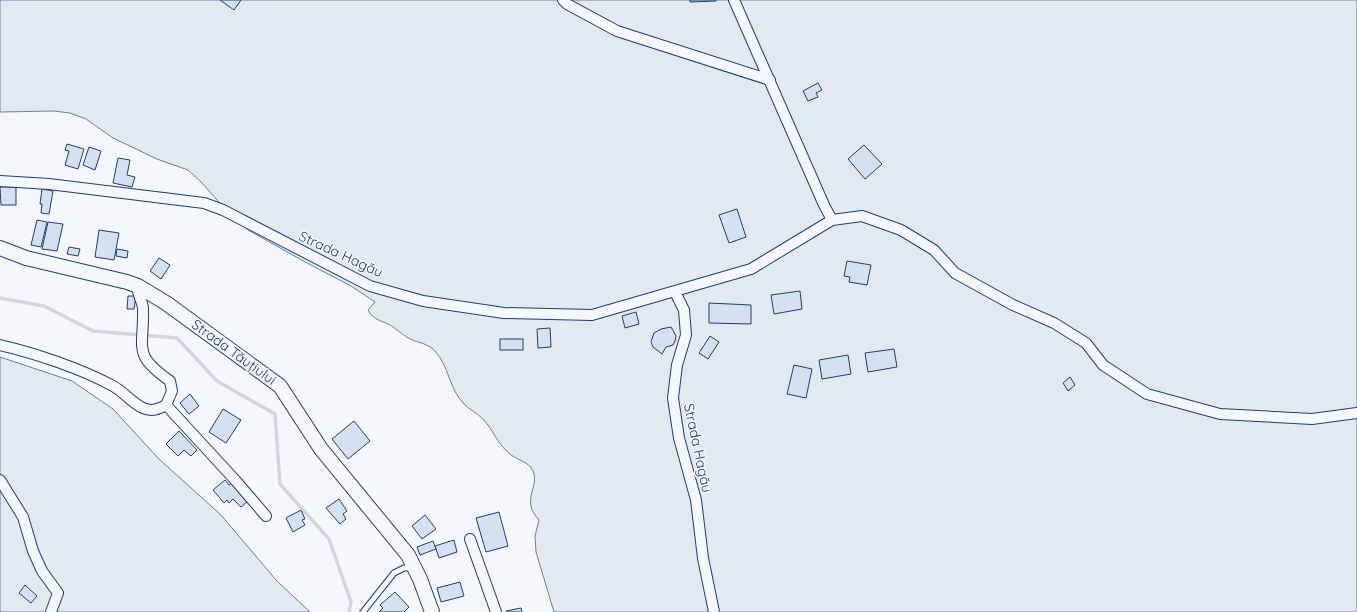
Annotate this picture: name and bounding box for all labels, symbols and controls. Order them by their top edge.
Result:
street label: Strada Hagău [296,227,386,281]
street label: Strada Tăuțiului [188,315,280,389]
street label: Strada Hagău [680,402,716,494]

